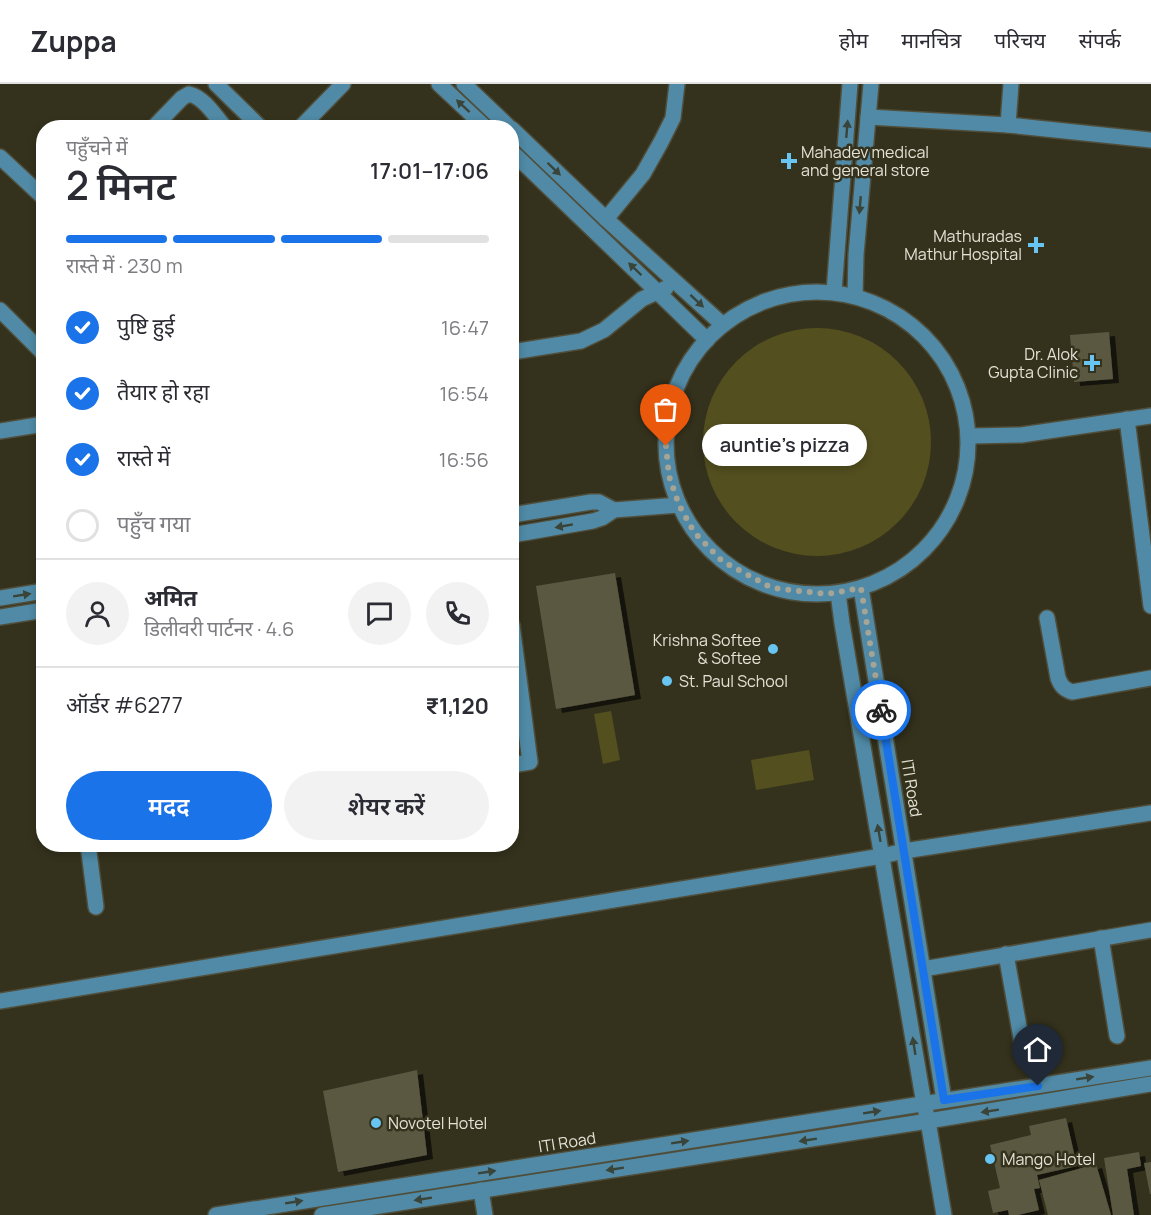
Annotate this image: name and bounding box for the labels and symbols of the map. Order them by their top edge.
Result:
one-way arrow [455,99,470,113]
one-way arrow [842,119,852,138]
place label: Mahadev medical and general store [801,141,930,181]
marker: Mahadev medical and general store [782,154,796,168]
one-way arrow [546,162,561,176]
one-way arrow [855,196,865,215]
place label: Mathuradas Mathur Hospital [904,225,1022,265]
marker: Mathuradas Mathur Hospital [1027,236,1045,254]
one-way arrow [628,263,642,277]
one-way arrow [690,294,704,308]
place label: Dr. Alok Gupta Clinic [988,343,1079,383]
marker: Dr. Alok Gupta Clinic [1083,354,1101,372]
pin [640,384,691,446]
callout: auntie's pizza [702,425,867,467]
one-way arrow [554,522,573,531]
one-way arrow [12,590,31,599]
place label: Krishna Softee & Softee [653,629,761,669]
marker: Krishna Softee & Softee [766,642,780,656]
place label: St. Paul School [679,670,788,692]
marker: St. Paul School [660,674,674,688]
courier [851,680,911,740]
street label: ITI Road [897,758,927,818]
one-way arrow [874,823,883,842]
pin [1012,1024,1063,1086]
one-way arrow [909,1037,918,1056]
one-way arrow [1076,1074,1095,1083]
one-way arrow [863,1107,882,1116]
one-way arrow [980,1107,999,1116]
place label: Novotel Hotel [388,1112,487,1134]
marker: Novotel Hotel [369,1116,383,1130]
street label: ITI Road [537,1127,597,1157]
one-way arrow [798,1135,817,1144]
one-way arrow [670,1137,689,1146]
place label: Mango Hotel [1002,1148,1096,1170]
marker: Mango Hotel [983,1152,997,1166]
one-way arrow [606,1165,625,1174]
one-way arrow [478,1168,497,1177]
one-way arrow [413,1195,432,1204]
one-way arrow [285,1198,304,1207]

